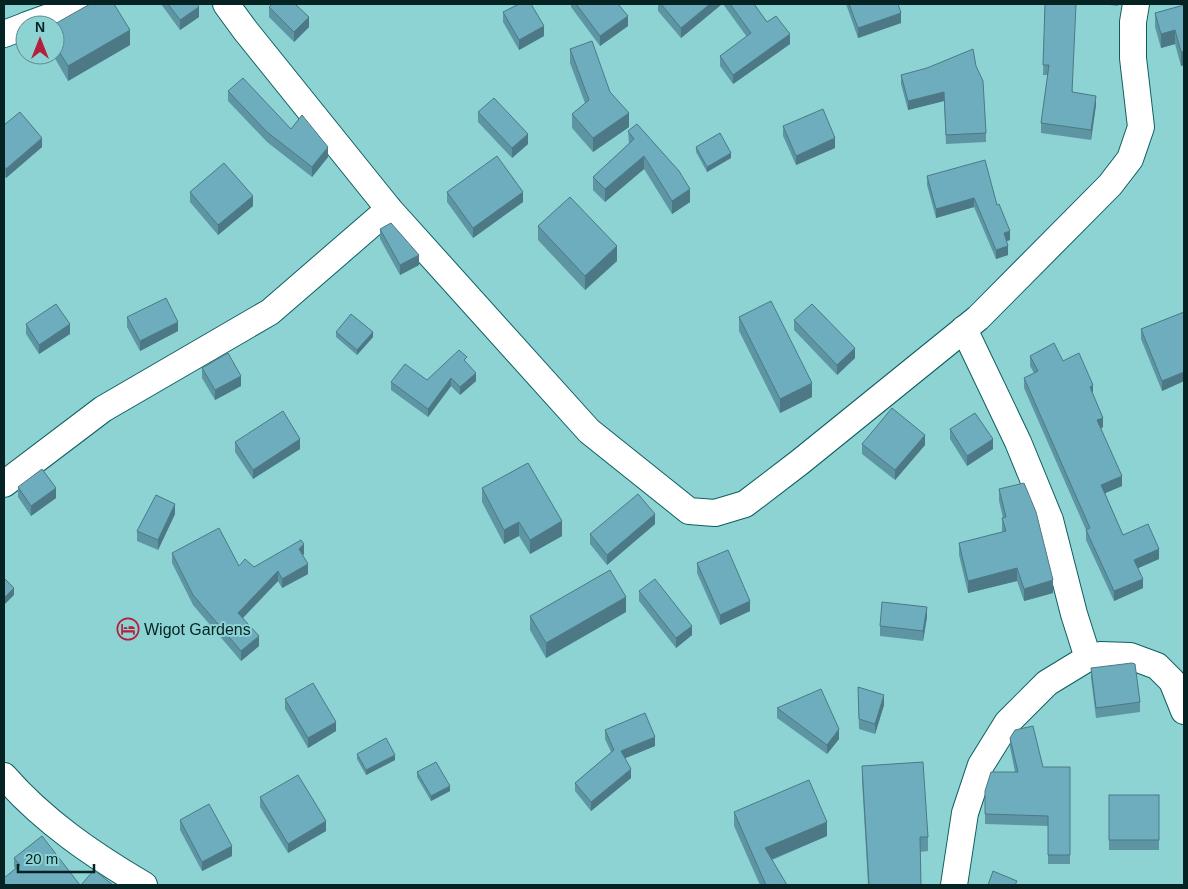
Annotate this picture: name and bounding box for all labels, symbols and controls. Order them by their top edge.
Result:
north arrow [15,15,65,65]
text: N [35,19,45,35]
hotel icon: Wigot Gardens [116,617,140,641]
place label: Wigot Gardens [144,621,251,638]
scale bar [18,842,94,874]
text: 20 m [25,850,58,867]

